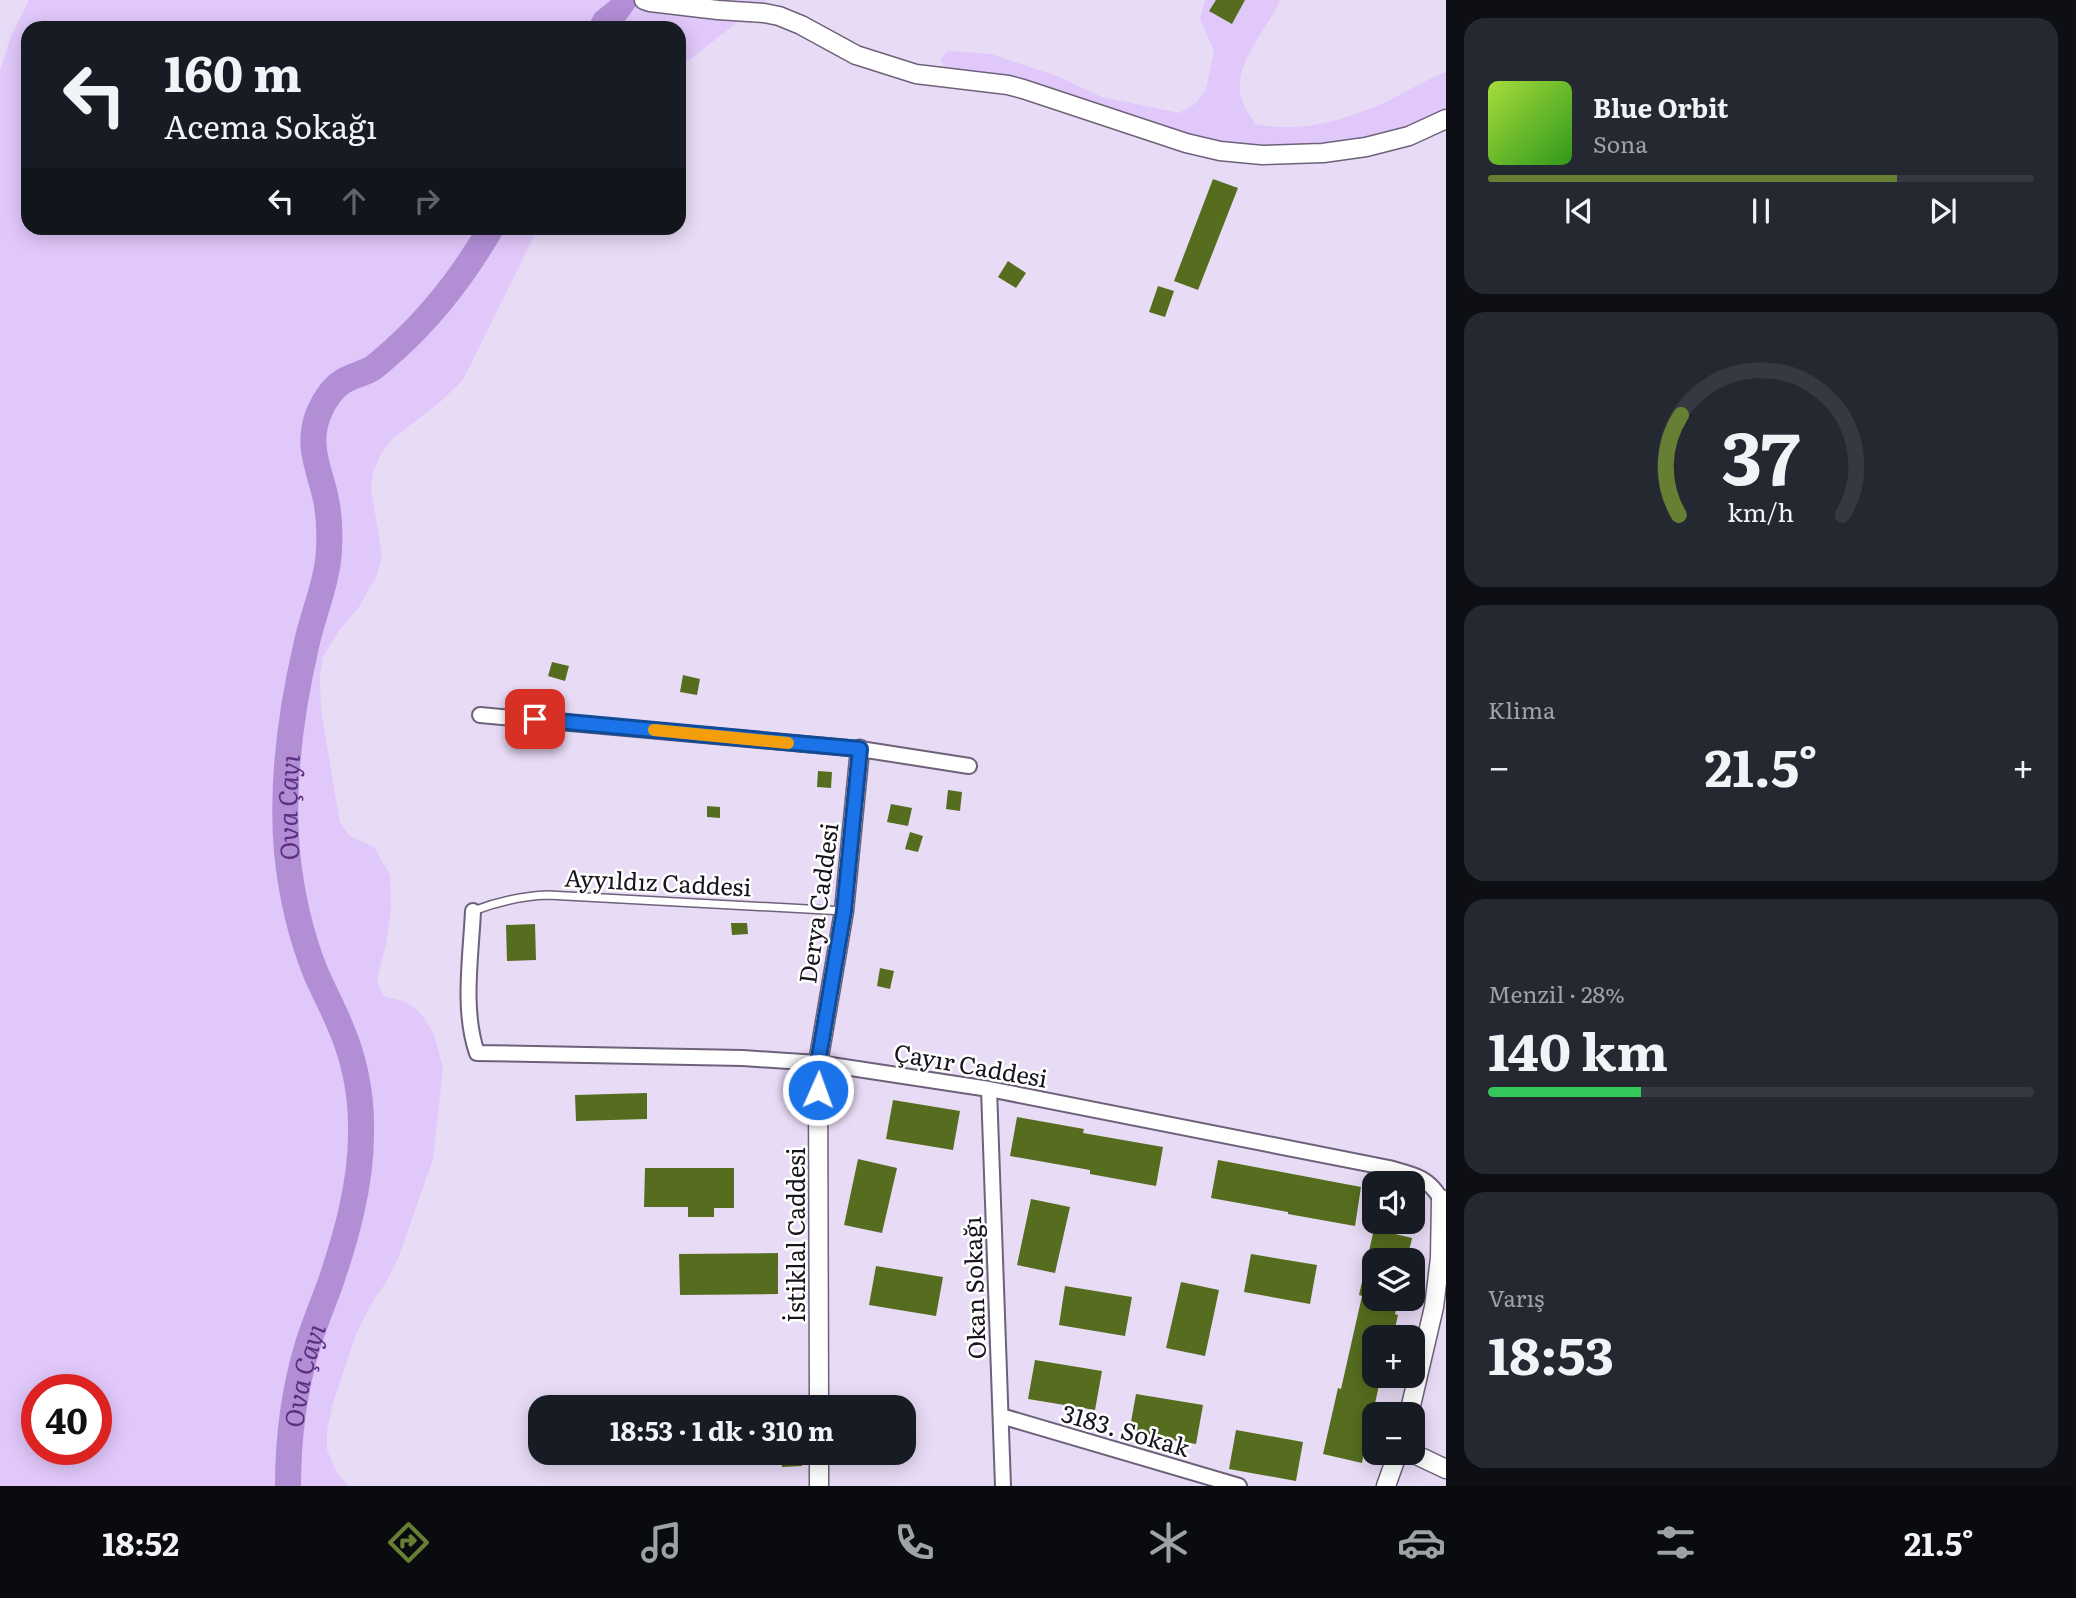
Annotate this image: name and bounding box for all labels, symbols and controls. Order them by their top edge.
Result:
text: 160 m [164,34,302,107]
icon: left [49,49,140,140]
text: Blue Orbit [1593,87,1728,126]
text: Acema Sokağı [164,101,377,149]
text: Sona [1593,126,1648,160]
icon: left [262,182,300,220]
icon: ahead [335,182,373,220]
icon: right [408,182,446,220]
icon: previous [1560,192,1598,230]
icon: pause [1742,192,1780,230]
icon: next [1924,192,1962,230]
text: 37 [1722,400,1801,508]
text: km/h [1728,493,1794,530]
pin [505,689,565,749]
text: Klima [1488,692,1555,726]
icon: arrive [516,700,554,738]
text: 21.5° [1704,726,1818,803]
text: − [1488,736,1510,793]
text: + [2012,736,2034,793]
water label: Ova Çayı [266,753,307,862]
street label: Derya Caddesi [788,820,846,986]
street label: Ayyıldız Caddesi [564,859,752,903]
text: Menzil · 28% [1488,976,1625,1010]
text: 140 km [1488,1010,1668,1087]
street label: Çayır Caddesi [892,1033,1051,1095]
position arrow [781,1053,855,1127]
street label: İstiklal Caddesi [777,1147,812,1323]
map controls [1362,1171,1425,1465]
button: sound [1362,1171,1425,1234]
street label: Okan Sokağı [953,1216,993,1360]
button: layers [1362,1248,1425,1311]
text: Varış [1488,1280,1545,1314]
text: 18:53 [1488,1314,1614,1391]
water label: Ova Çayı [272,1317,333,1430]
button: + [1362,1325,1425,1388]
speed limit sign: 40 [21,1374,112,1465]
street label: 3183. Sokak [1058,1394,1195,1464]
button: − [1362,1402,1425,1465]
text: 18:53 · 1 dk · 310 m [610,1410,834,1449]
text: 18:52 [102,1518,179,1566]
icon: directions [384,1518,433,1567]
icon: music [637,1518,686,1567]
icon: phone [890,1518,939,1567]
icon: climate [1144,1518,1193,1567]
icon: car [1397,1518,1446,1567]
icon: filters [1651,1518,1700,1567]
text: 21.5° [1904,1518,1974,1566]

